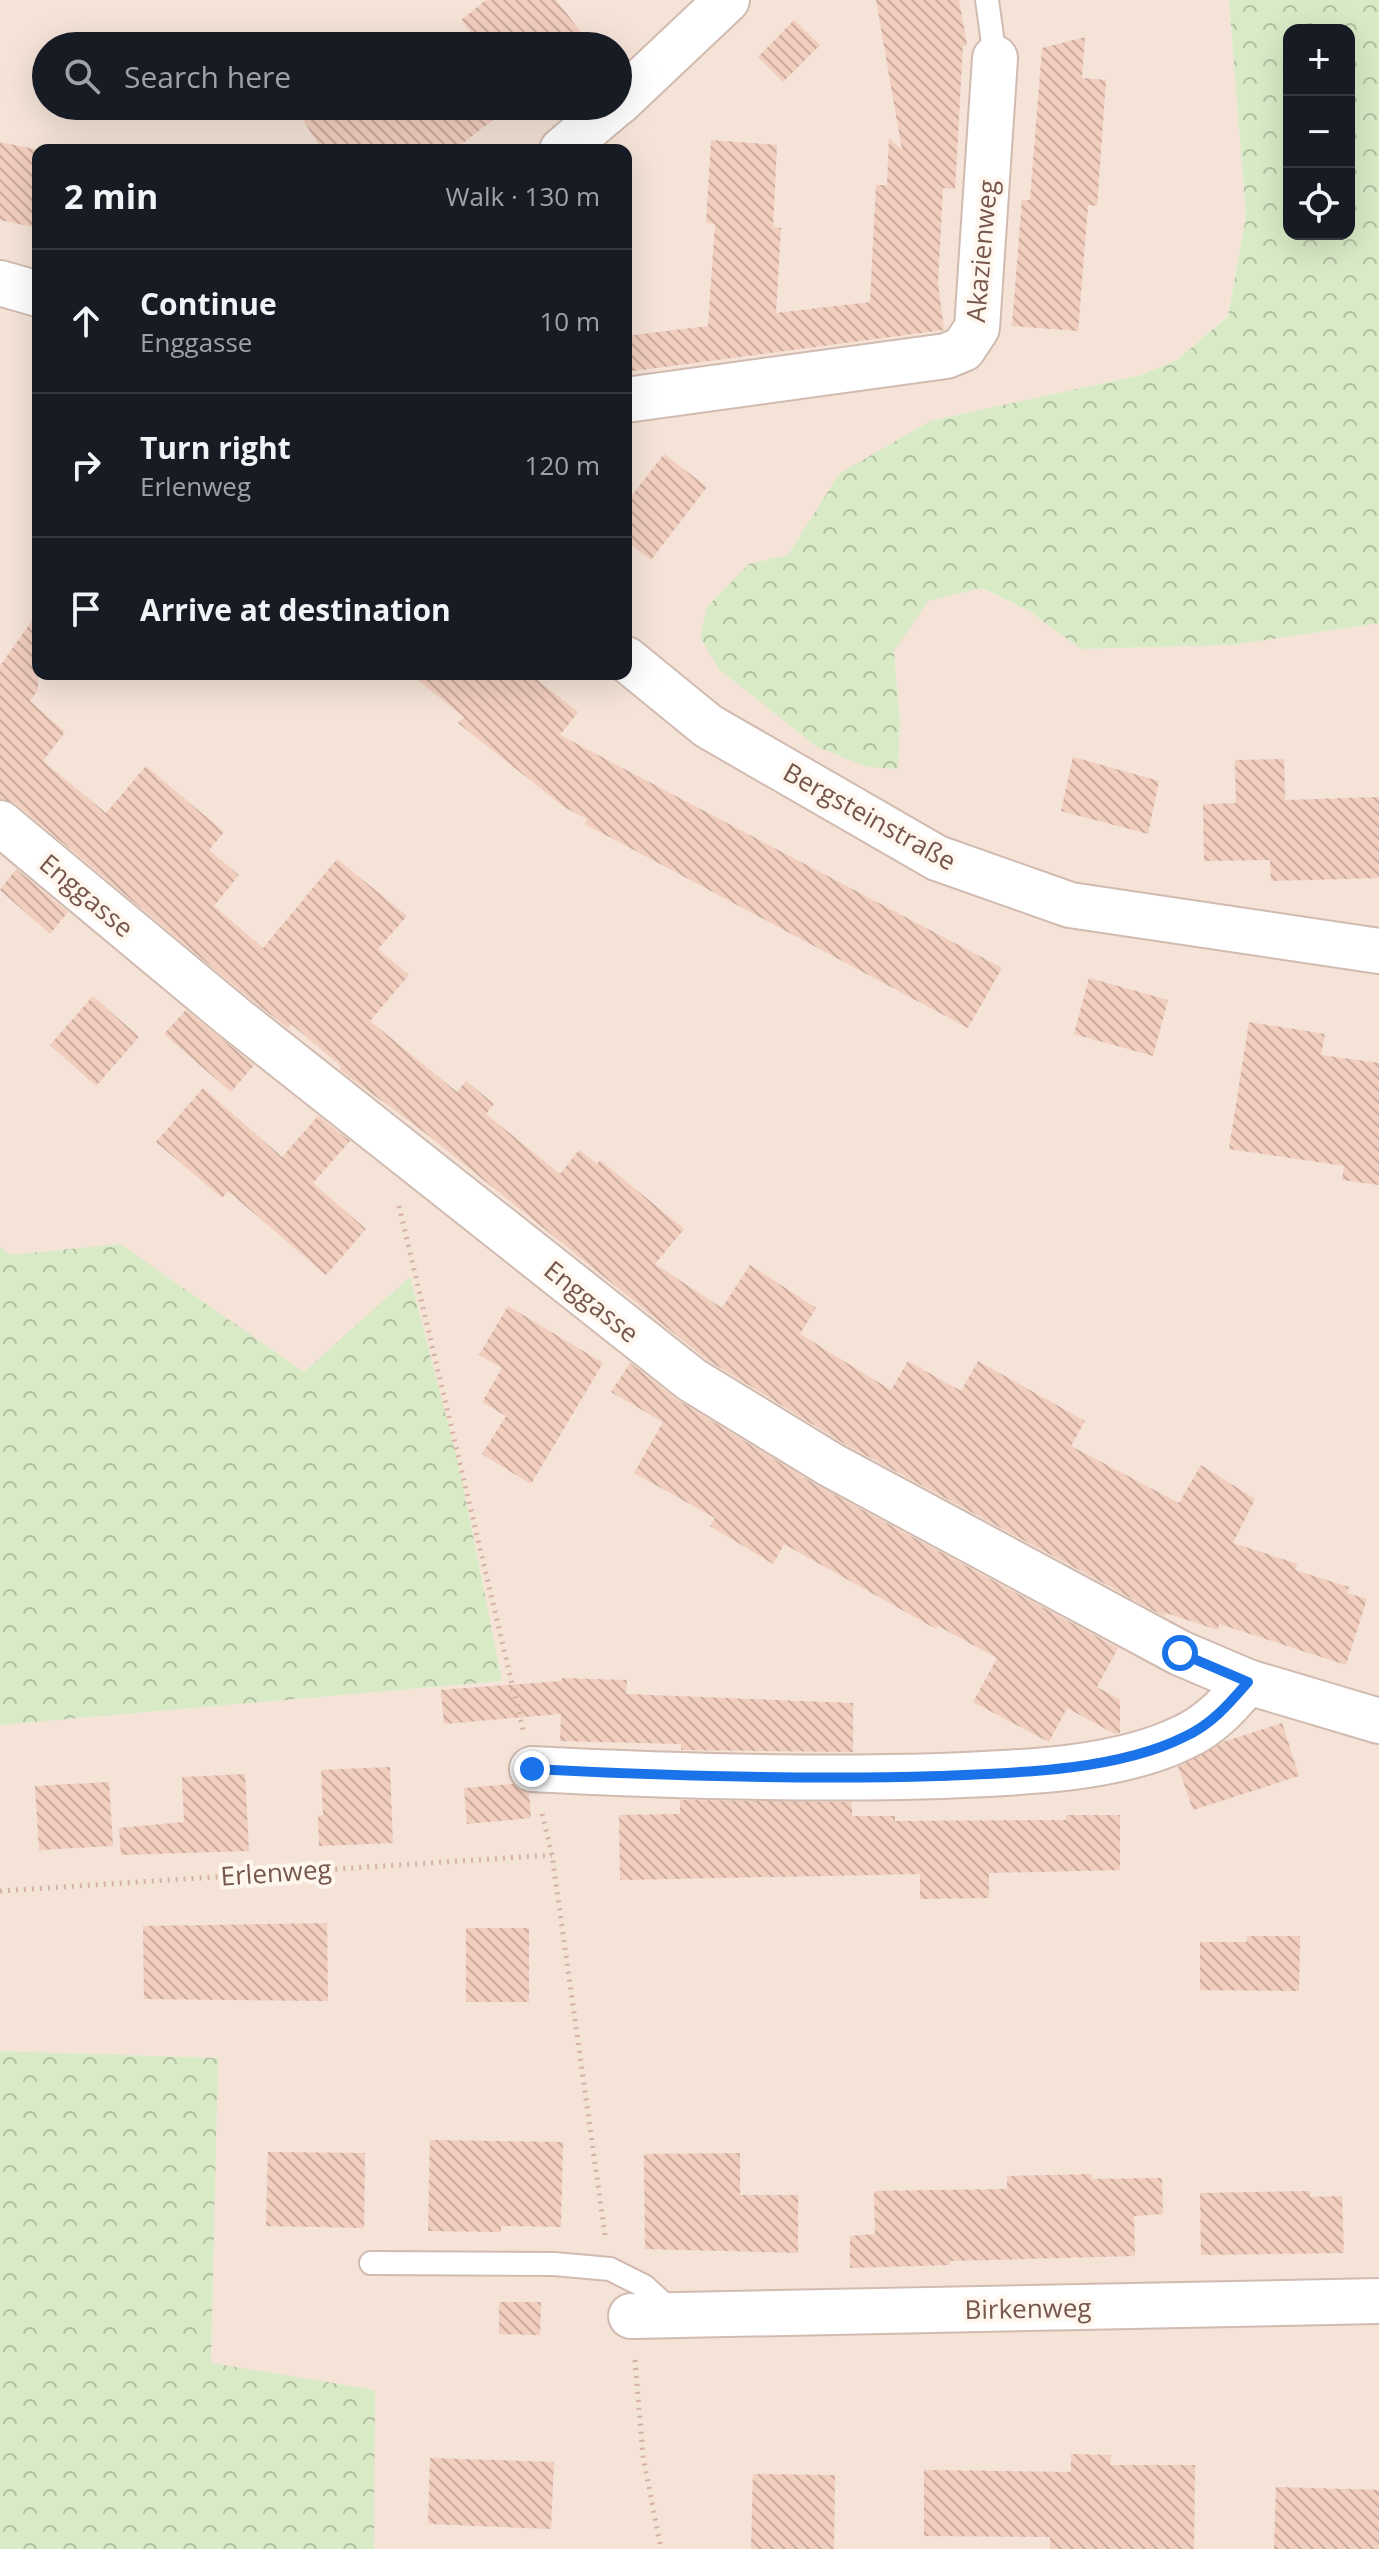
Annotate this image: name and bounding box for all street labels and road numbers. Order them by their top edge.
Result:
street label: Akazienweg [957,178,1005,324]
street label: Bergsteinstraße [777,754,963,878]
street label: Enggasse [32,845,142,945]
street label: Enggasse [537,1252,647,1350]
street label: Erlenweg [219,1850,333,1894]
street label: Birkenweg [964,2289,1092,2327]

